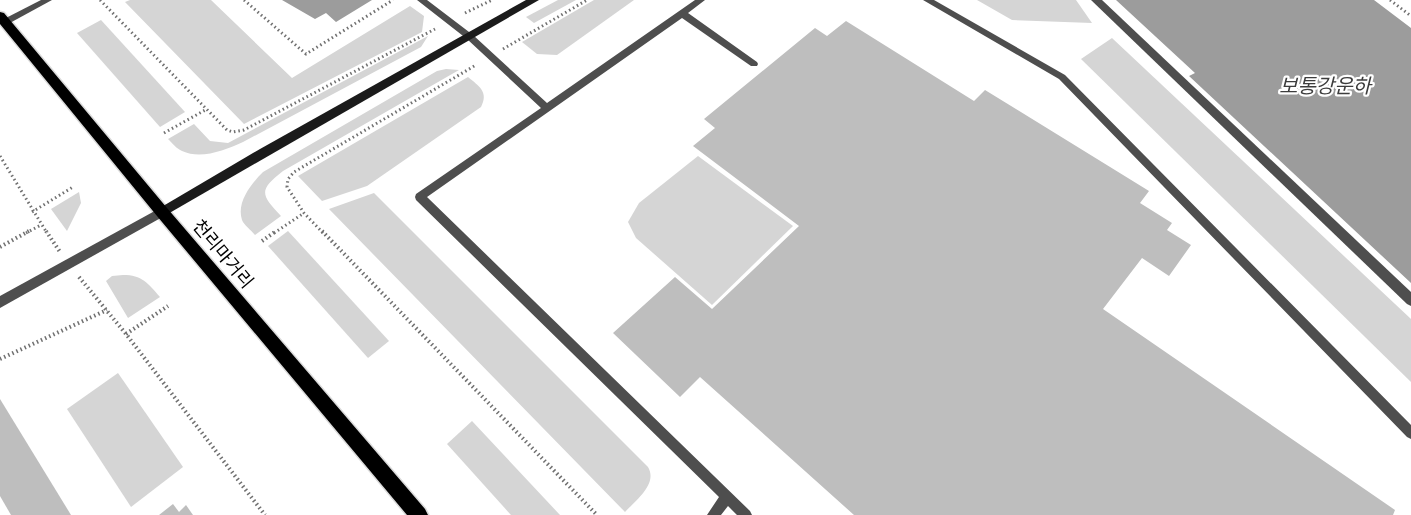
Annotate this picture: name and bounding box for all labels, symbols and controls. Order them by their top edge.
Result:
water label: 보통강운하 [1279,75,1374,98]
street label: 천리마거리 [188,215,258,293]

